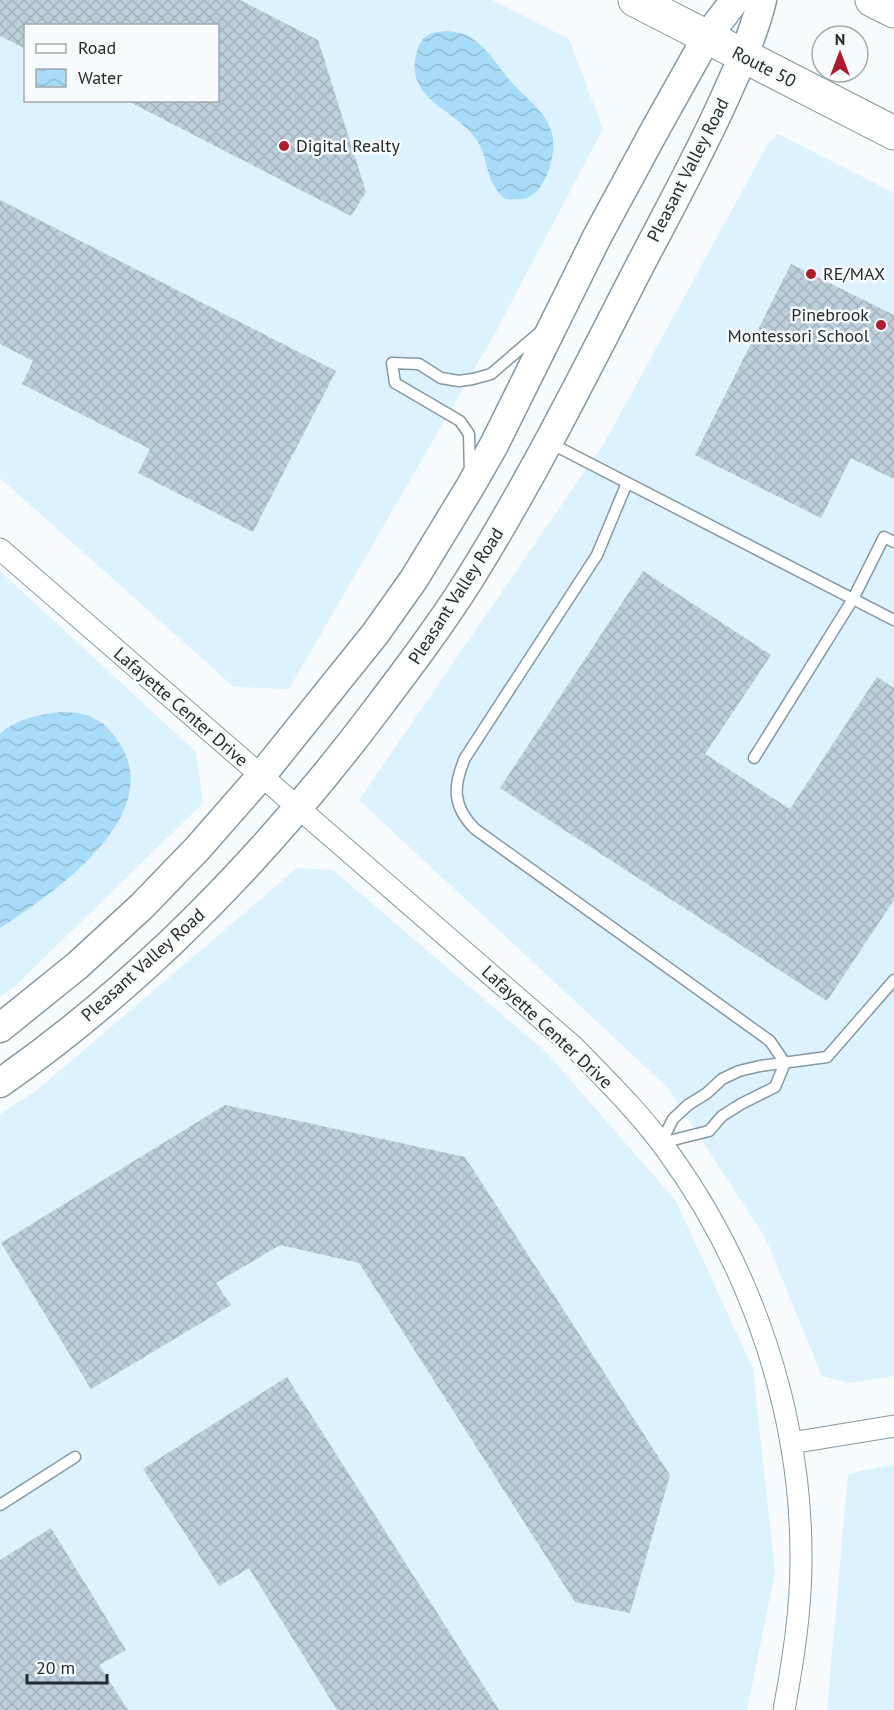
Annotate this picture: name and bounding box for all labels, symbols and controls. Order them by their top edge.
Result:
legend [24,24,219,102]
north arrow [810,24,870,84]
text: N [835,29,845,49]
text: Road [78,36,116,59]
street label: Route 50 [728,41,800,92]
text: Water [78,66,122,89]
street label: Pleasant Valley Road [641,94,734,246]
place label: Digital Realty [296,134,400,157]
marker: Digital Realty [277,139,291,153]
place label: RE/MAX [823,262,885,285]
marker: RE/MAX [804,267,818,281]
place label: Pinebrook Montessori School [728,303,870,347]
marker: Pinebrook Montessori School [874,318,888,332]
street label: Pleasant Valley Road [403,523,508,668]
street label: Lafayette Center Drive [109,642,253,771]
street label: Pleasant Valley Road [76,903,209,1026]
street label: Lafayette Center Drive [477,960,618,1093]
scale bar [27,1647,106,1685]
text: 20 m [36,1656,75,1679]

